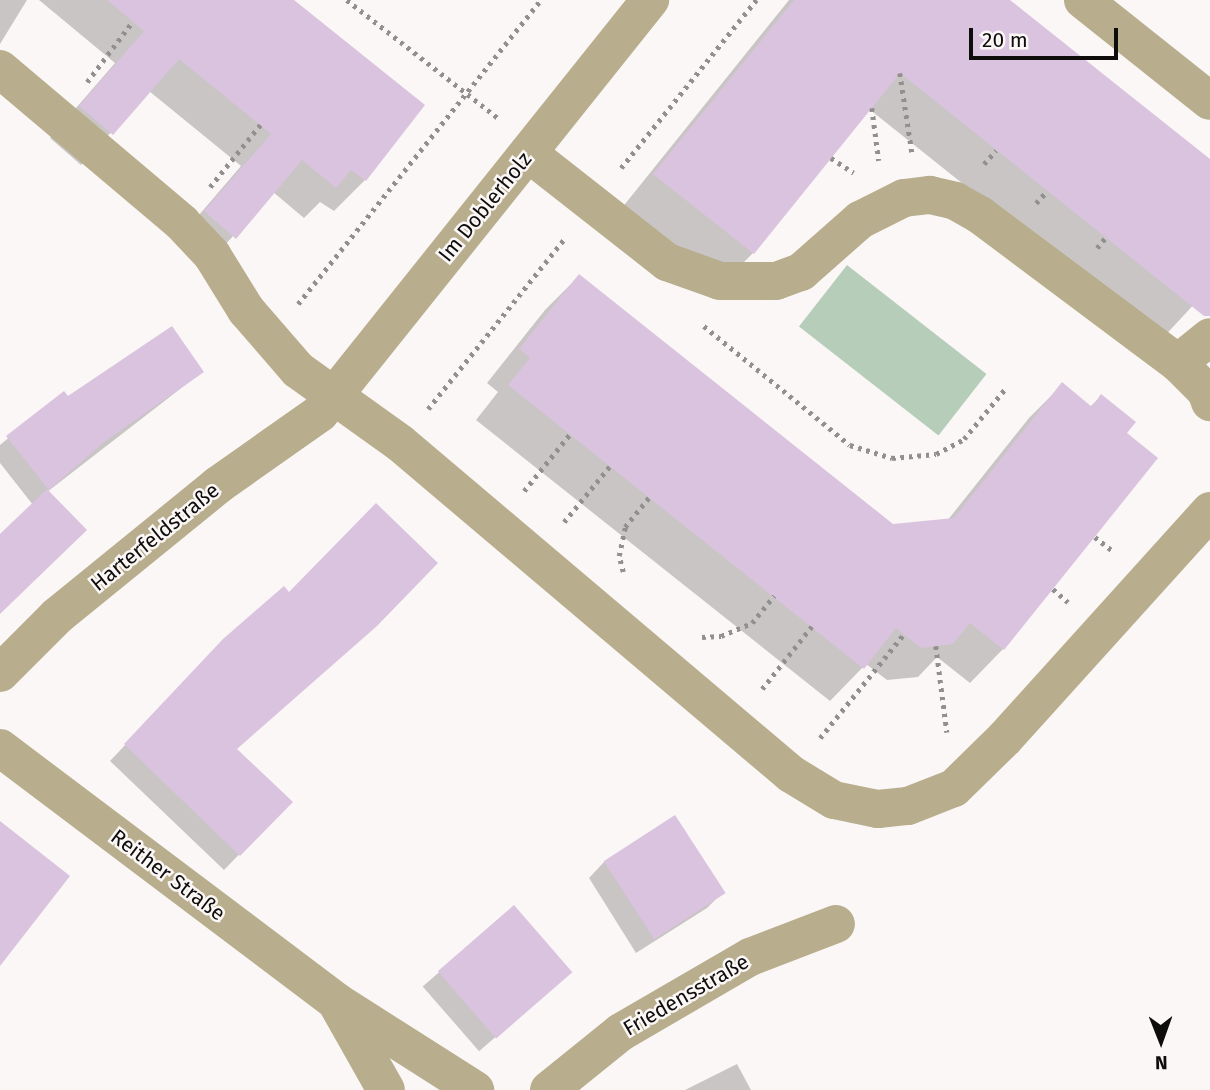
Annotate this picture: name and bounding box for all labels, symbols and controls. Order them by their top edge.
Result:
scale bar [972,14,1121,58]
text: 20 m [982,27,1028,53]
street label: Im Doblerholz [433,147,537,267]
street label: Harterfeldstraße [86,478,224,596]
street label: Reither Straße [106,824,230,926]
street label: Friedensstraße [619,949,753,1041]
north arrow [1126,1006,1196,1076]
text: N [1155,1051,1168,1074]

